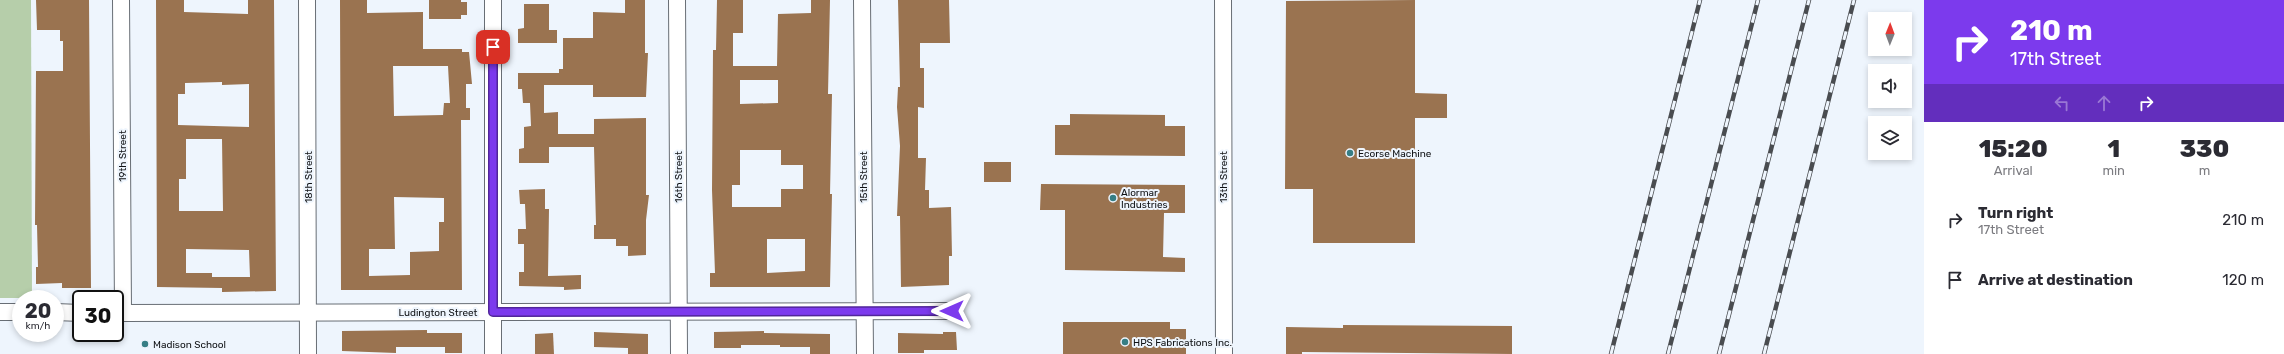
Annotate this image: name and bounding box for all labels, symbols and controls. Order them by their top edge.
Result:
north arrow [1868,12,1912,56]
map controls [1868,12,1912,160]
text: 210 m [2010,14,2093,47]
icon: right [1944,16,1996,68]
pin [476,30,510,64]
icon: arrive [482,36,504,58]
text: 17th Street [2010,48,2101,70]
button: sound [1868,64,1912,108]
icon: left [2051,92,2073,114]
icon: ahead [2093,92,2115,114]
icon: right [2135,92,2157,114]
button: layers [1868,116,1912,160]
street label: 19th Street [117,130,129,182]
text: 15:20 [1979,135,2048,163]
text: 1 [2107,135,2120,163]
text: 330 [2180,135,2229,163]
marker: Ecorse Machine [1345,148,1355,158]
place label: Ecorse Machine [1358,148,1432,160]
street label: 18th Street [303,151,315,203]
street label: 16th Street [673,151,685,203]
street label: 15th Street [858,151,870,203]
street label: 13th Street [1218,151,1230,203]
text: Arrival [1994,163,2033,178]
text: min [2102,163,2125,178]
text: m [2199,163,2210,178]
place label: Alormar Industries [1121,187,1168,211]
marker: Alormar Industries [1108,193,1118,203]
text: Turn right [1978,204,2053,222]
icon: right [1944,209,1966,231]
text: 210 m [2222,211,2264,229]
text: 17th Street [1978,222,2044,237]
icon: arrive [1944,269,1966,291]
text: Arrive at destination [1978,271,2133,289]
text: 120 m [2222,271,2264,289]
speed limit sign: 30 [72,290,124,342]
position arrow [931,290,973,332]
text: 20 [25,299,51,323]
street label: Ludington Street [399,307,478,319]
text: km/h [26,320,50,332]
marker: HPS Fabrications Inc. [1120,337,1130,347]
place label: HPS Fabrications Inc. [1133,337,1232,349]
marker: Madison School [140,339,150,349]
place label: Madison School [153,339,226,351]

